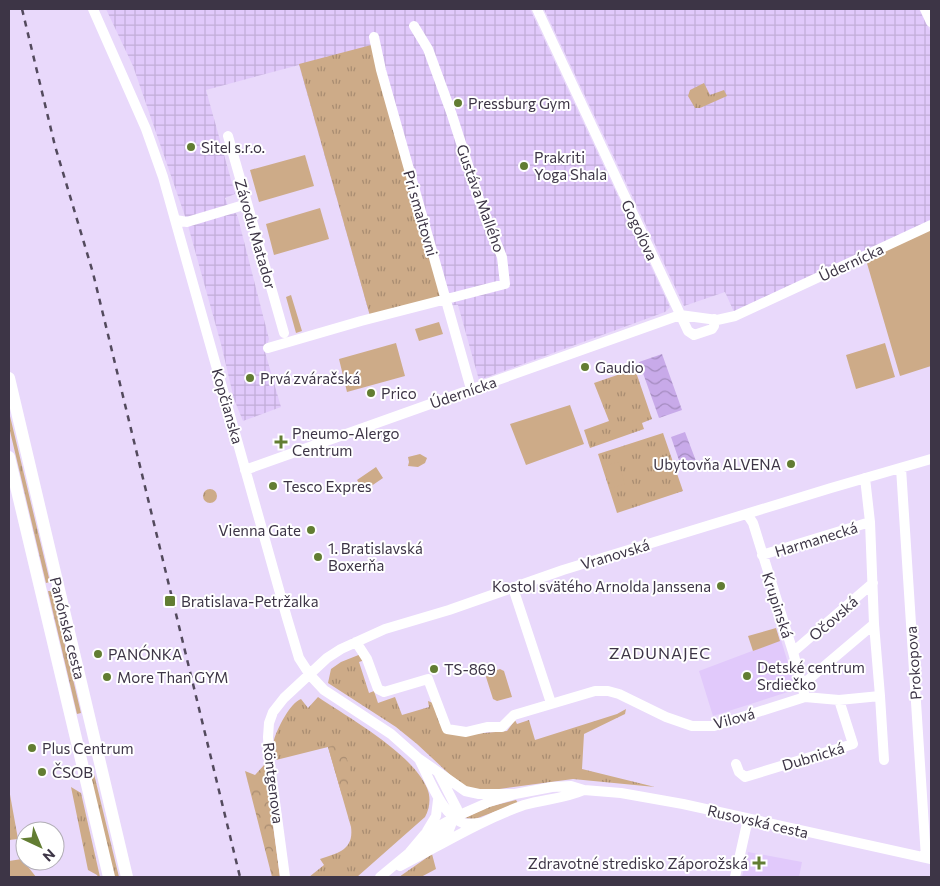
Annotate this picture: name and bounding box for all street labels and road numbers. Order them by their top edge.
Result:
street label: Gustáva Mallého [453,142,509,254]
street label: Pri smaltovni [400,168,442,258]
street label: Závodu Matador [232,177,280,291]
street label: Gogoľova [618,197,662,263]
street label: Údernícka [815,238,886,285]
street label: Kopčianska [209,366,247,446]
street label: Údernícka [427,371,499,412]
street label: Harmanecká [772,518,860,560]
street label: Vranovská [578,535,652,573]
street label: Krupinská [759,570,797,640]
street label: Panónska cesta [47,575,89,681]
street label: Očovská [805,592,861,644]
street label: Prokopova [901,626,925,700]
street label: Vilová [711,704,757,732]
street label: Dubnická [780,738,846,774]
street label: Röntgenova [260,741,288,825]
street label: Rusovská cesta [706,801,810,841]

